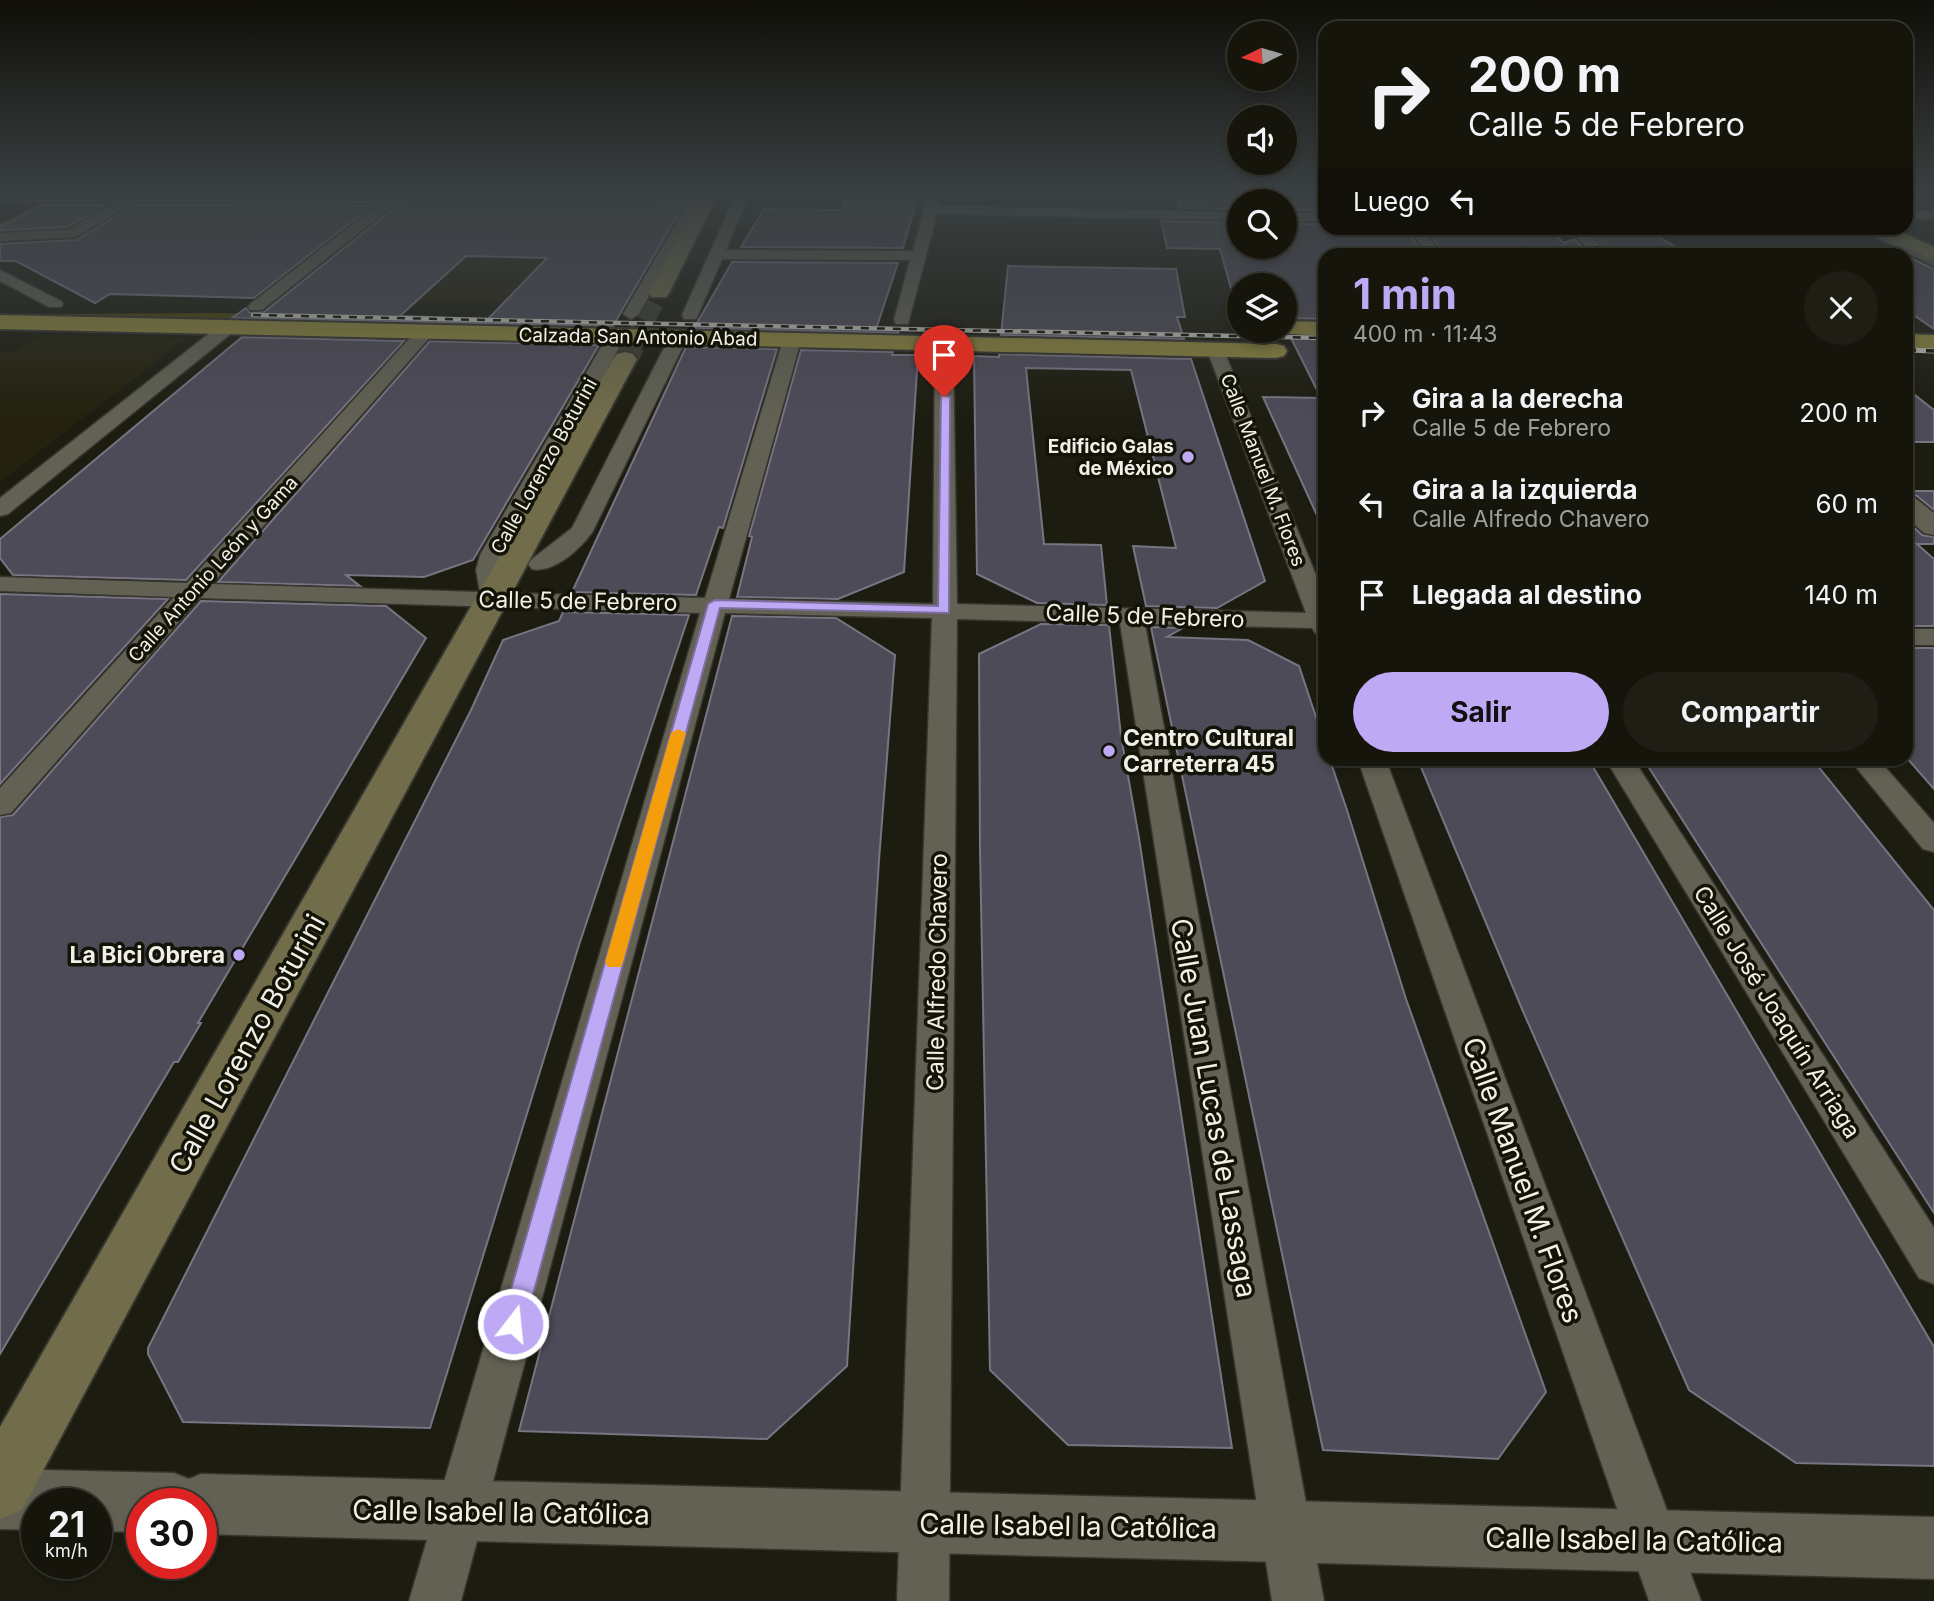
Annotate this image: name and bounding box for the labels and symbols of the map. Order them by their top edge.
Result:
north arrow [1227,21,1297,91]
street label: Calzada San Antonio Abad [518,323,758,351]
pin [914,325,974,397]
street label: Calle Manuel M. Flores [1216,370,1310,570]
street label: Calle Lorenzo Boturini [486,374,602,558]
place label: Edificio Galas de México [1048,435,1174,480]
marker: Edificio Galas de México [1180,449,1196,465]
street label: Calle Antonio León y Gama [123,471,303,667]
street label: Calle 5 de Febrero [478,585,678,617]
street label: Calle 5 de Febrero [1045,599,1245,633]
place label: Centro Cultural Carreterra 45 [1123,724,1294,778]
marker: Centro Cultural Carreterra 45 [1101,743,1117,759]
street label: Calle Alfredo Chavero [921,853,953,1091]
street label: Calle José Joaquín Arriaga [1688,881,1866,1143]
street label: Calle Lorenzo Boturini [162,908,332,1180]
street label: Calle Juan Lucas de Lassaga [1164,916,1264,1300]
place label: La Bici Obrera [69,941,225,969]
marker: La Bici Obrera [231,947,247,963]
street label: Calle Manuel M. Flores [1455,1033,1591,1327]
position arrow [476,1287,550,1361]
speed limit sign: 30 [126,1488,217,1579]
street label: Calle Isabel la Católica [352,1492,650,1532]
street label: Calle Isabel la Católica [919,1506,1217,1546]
street label: Calle Isabel la Católica [1485,1520,1783,1560]

